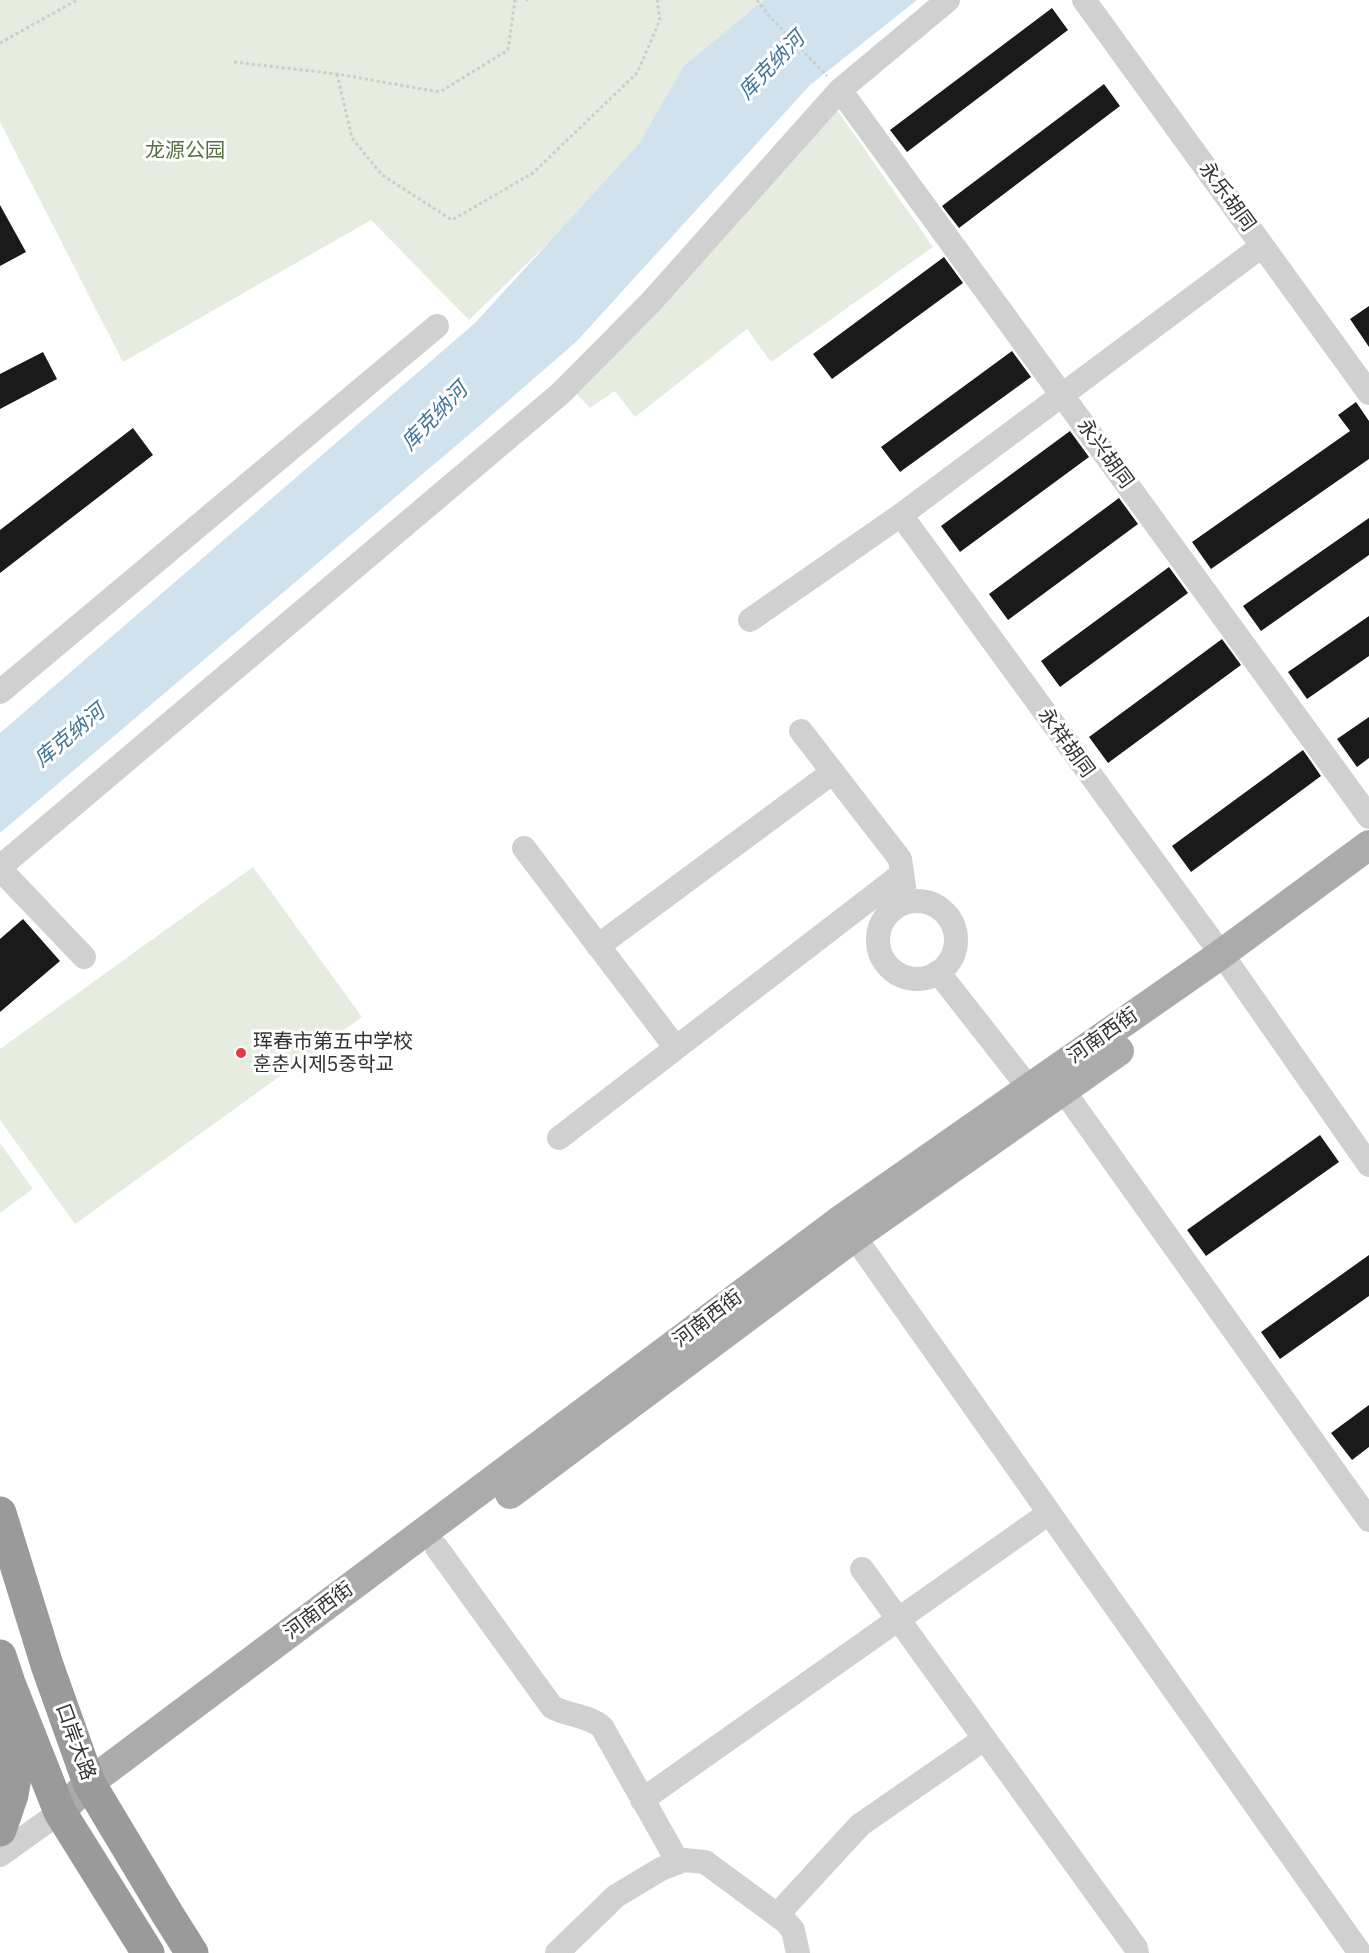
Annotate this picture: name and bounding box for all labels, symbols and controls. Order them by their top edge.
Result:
water label: 库克纳河 [734,27,810,105]
park label: 龙源公园 [145,139,225,163]
street label: 永乐胡同 [1194,158,1260,236]
water label: 库克纳河 [397,378,473,456]
street label: 永兴胡同 [1072,415,1138,493]
water label: 库克纳河 [30,699,110,773]
street label: 永祥胡同 [1033,704,1099,782]
street label: 河南西街 [1063,1003,1143,1069]
place label: 珲春市第五中学校 훈춘시제5중학교 [253,1030,413,1077]
marker: 珲春市第五中学校 훈춘시제5중학교 [234,1046,248,1060]
street label: 河南西街 [669,1285,747,1353]
street label: 河南西街 [280,1577,358,1645]
street label: 口岸大路 [50,1700,100,1784]

